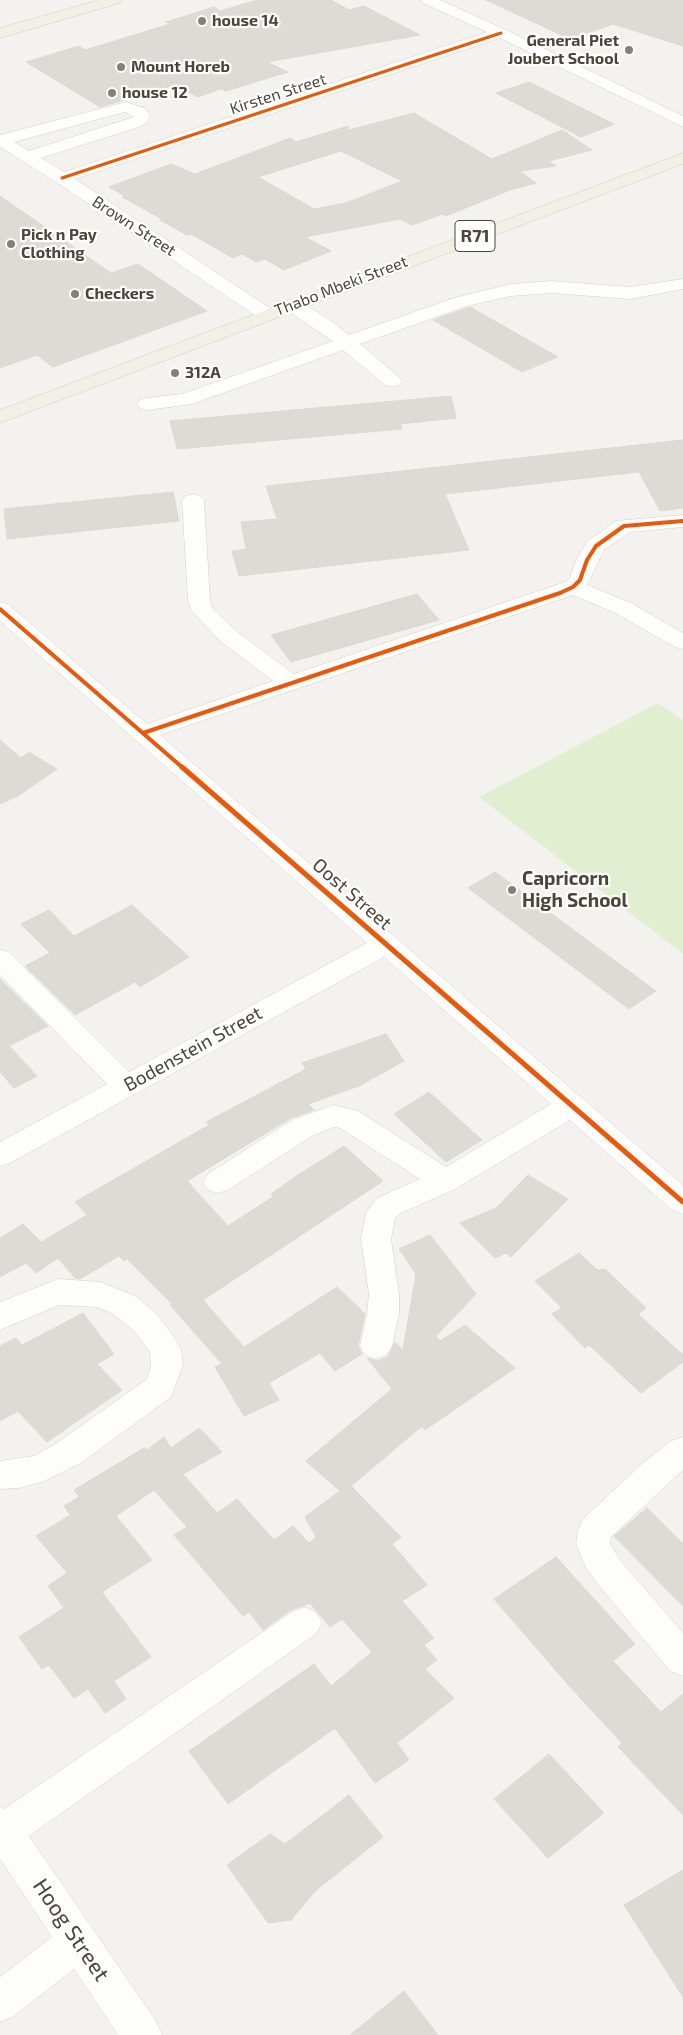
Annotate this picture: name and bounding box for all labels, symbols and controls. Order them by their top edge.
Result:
place label: house 14 [212,11,279,31]
marker: house 14 [196,15,208,27]
place label: General Piet Joubert School [507,31,619,69]
marker: General Piet Joubert School [623,44,635,56]
place label: Mount Horeb [131,57,230,77]
marker: Mount Horeb [115,61,127,73]
street label: Kirsten Street [227,69,329,119]
place label: house 12 [122,83,188,103]
marker: house 12 [106,87,118,99]
street label: Brown Street [89,192,179,260]
road number: R71 [455,220,495,252]
place label: Pick n Pay Clothing [21,225,97,263]
marker: Pick n Pay Clothing [5,238,17,250]
street label: Thabo Mbeki Street [272,252,410,320]
place label: Checkers [85,284,154,304]
marker: Checkers [69,288,81,300]
place label: 312A [185,363,221,383]
marker: 312A [169,367,181,379]
street label: Oost Street [308,853,396,935]
place label: Capricorn High School [522,868,628,912]
marker: Capricorn High School [506,884,518,896]
street label: Bodenstein Street [120,1002,266,1096]
street label: Hoog Street [27,1874,115,1986]

